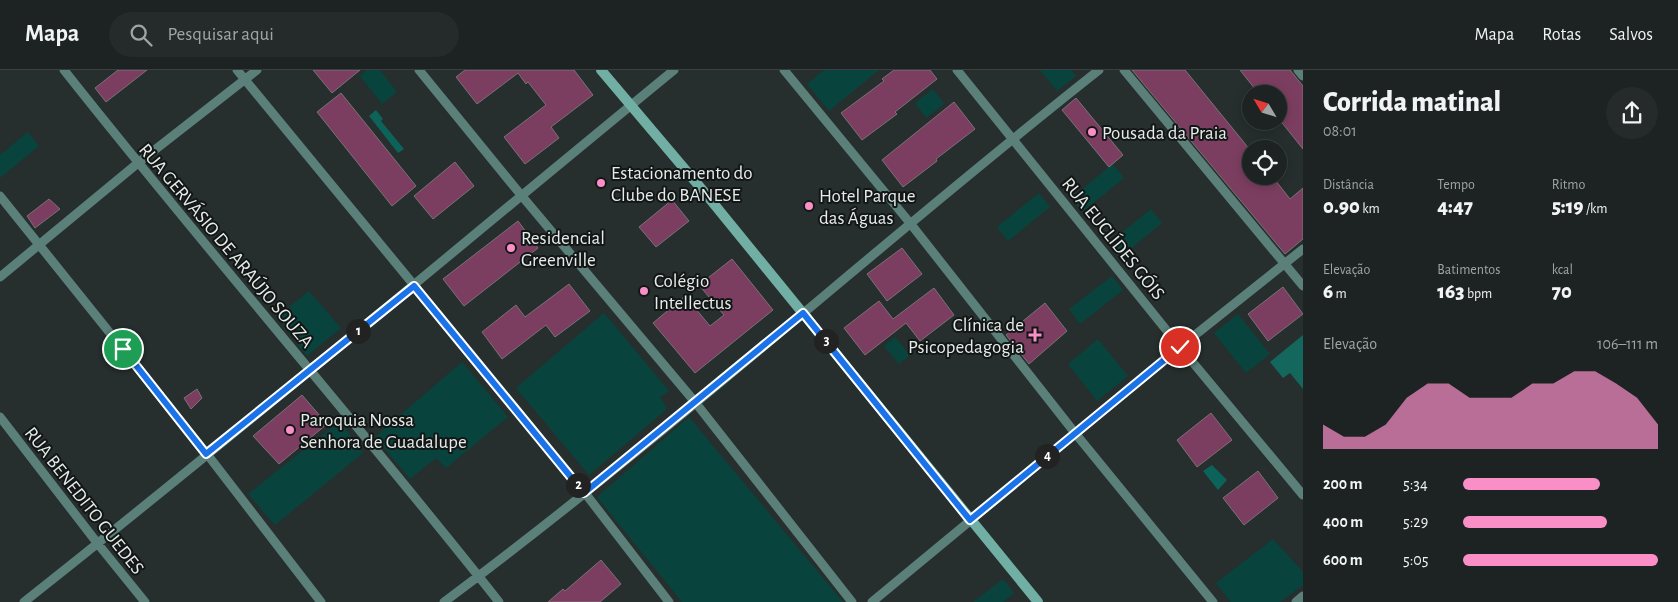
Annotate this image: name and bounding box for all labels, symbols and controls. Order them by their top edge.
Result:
search box [109,12,459,57]
icon: search [127,21,155,49]
text: Mapa [25,22,79,46]
text: Pesquisar aqui [167,25,274,44]
text: Mapa [1475,26,1514,44]
text: Rotas [1542,26,1581,44]
text: Salvos [1609,26,1653,44]
north arrow [1242,85,1288,130]
map controls [1242,85,1287,185]
button: share [1606,87,1658,139]
text: Corrida matinal [1323,89,1501,117]
text: 08:01 [1323,123,1357,139]
place label: Pousada da Praia [1102,124,1227,143]
marker: Pousada da Praia [1086,126,1098,138]
street label: RUA GERVÁSIO DE ARAÚJO SOUZA [135,139,318,352]
button: locate [1242,140,1287,185]
place label: Estacionamento do Clube do BANESE [611,164,753,205]
street label: RUA EUCLÍDES GÓIS [1058,173,1169,304]
marker: Estacionamento do Clube do BANESE [595,177,607,189]
text: Distância [1323,178,1374,192]
text: Tempo [1437,178,1475,192]
text: Ritmo [1552,178,1585,192]
place label: Hotel Parque das Águas [819,187,916,228]
text: 0.90 [1323,196,1360,217]
text: 4:47 [1437,196,1473,217]
text: 5:19 [1552,196,1584,217]
marker: Hotel Parque das Águas [803,200,815,212]
text: km [1360,202,1380,216]
text: /km [1584,202,1608,216]
place label: Residencial Greenville [521,229,605,270]
marker: Residencial Greenville [505,242,517,254]
text: Elevação [1323,263,1370,277]
text: Batimentos [1437,263,1500,277]
text: kcal [1552,263,1573,277]
place label: Colégio Intellectus [654,272,732,313]
text: 6 [1323,281,1333,302]
text: 163 [1437,281,1465,302]
text: 70 [1552,281,1572,302]
marker: Colégio Intellectus [638,285,650,297]
text: m [1333,287,1347,301]
text: bpm [1465,287,1492,301]
place label: Clínica de Psicopedagogia [908,316,1024,357]
pin: 1 [346,318,370,344]
text: 1 [356,324,361,338]
pin [1159,326,1201,368]
pin [102,328,144,370]
pin: 3 [814,328,838,354]
marker: Clínica de Psicopedagogia [1028,328,1042,342]
icon: check [1166,333,1194,361]
text: 3 [823,334,830,348]
icon: arrive [109,335,137,363]
text: Elevação [1323,336,1377,352]
text: 106–111 m [1597,336,1658,352]
place label: Paroquia Nossa Senhora de Guadalupe [300,411,467,452]
street label: RUA BENEDITO GUEDES [21,424,147,578]
marker: Paroquia Nossa Senhora de Guadalupe [284,424,296,436]
pin: 4 [1034,444,1060,468]
text: 4 [1044,449,1051,463]
pin: 2 [566,472,590,498]
text: 200 m [1323,476,1363,492]
text: 5:34 [1403,476,1428,492]
text: 2 [575,478,582,492]
text: 400 m [1323,514,1363,530]
text: 5:29 [1403,514,1428,530]
text: 600 m [1323,552,1363,568]
text: 5:05 [1403,552,1429,568]

